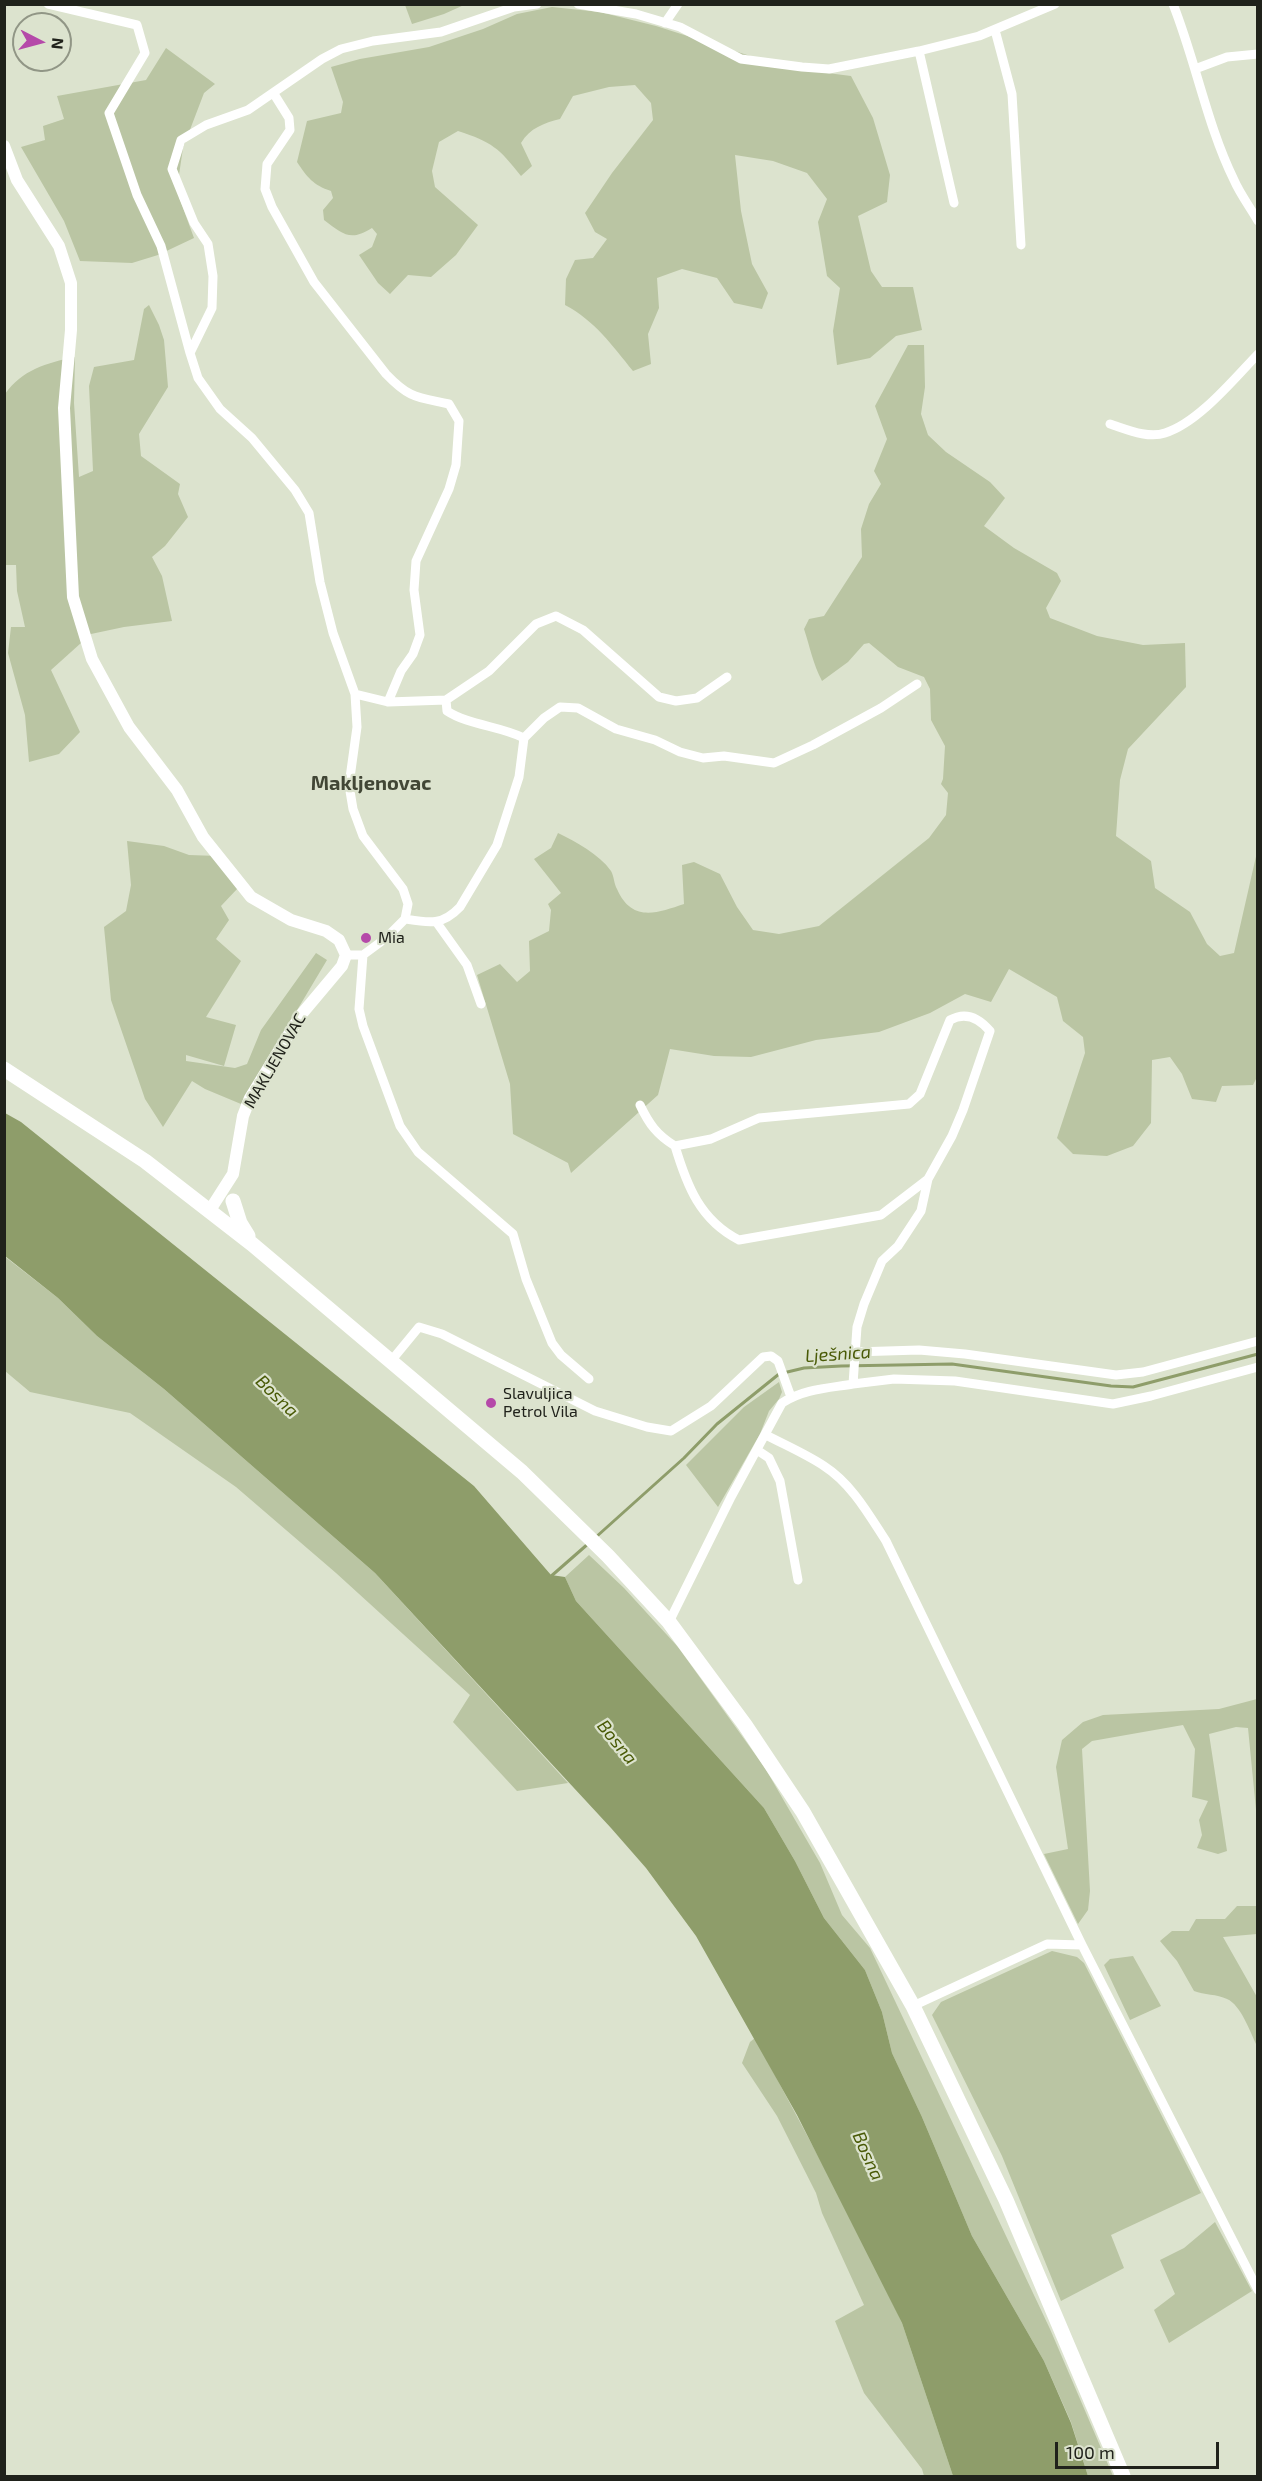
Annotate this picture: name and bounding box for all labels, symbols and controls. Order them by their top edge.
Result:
north arrow [12,12,72,72]
text: N [48,37,68,50]
district label: Makljenovac [311,771,431,795]
place label: Mia [378,928,405,948]
marker: Mia [359,931,373,945]
street label: MAKLJENOVAC [240,1010,310,1112]
water label: Lješnica [804,1341,872,1367]
water label: Bosna [251,1370,303,1422]
place label: Slavuljica Petrol Vila [503,1384,578,1422]
marker: Slavuljica Petrol Vila [484,1396,498,1410]
water label: Bosna [593,1715,641,1769]
water label: Bosna [848,2128,888,2184]
scale bar [1058,2430,1222,2468]
text: 100 m [1066,2441,1115,2463]

